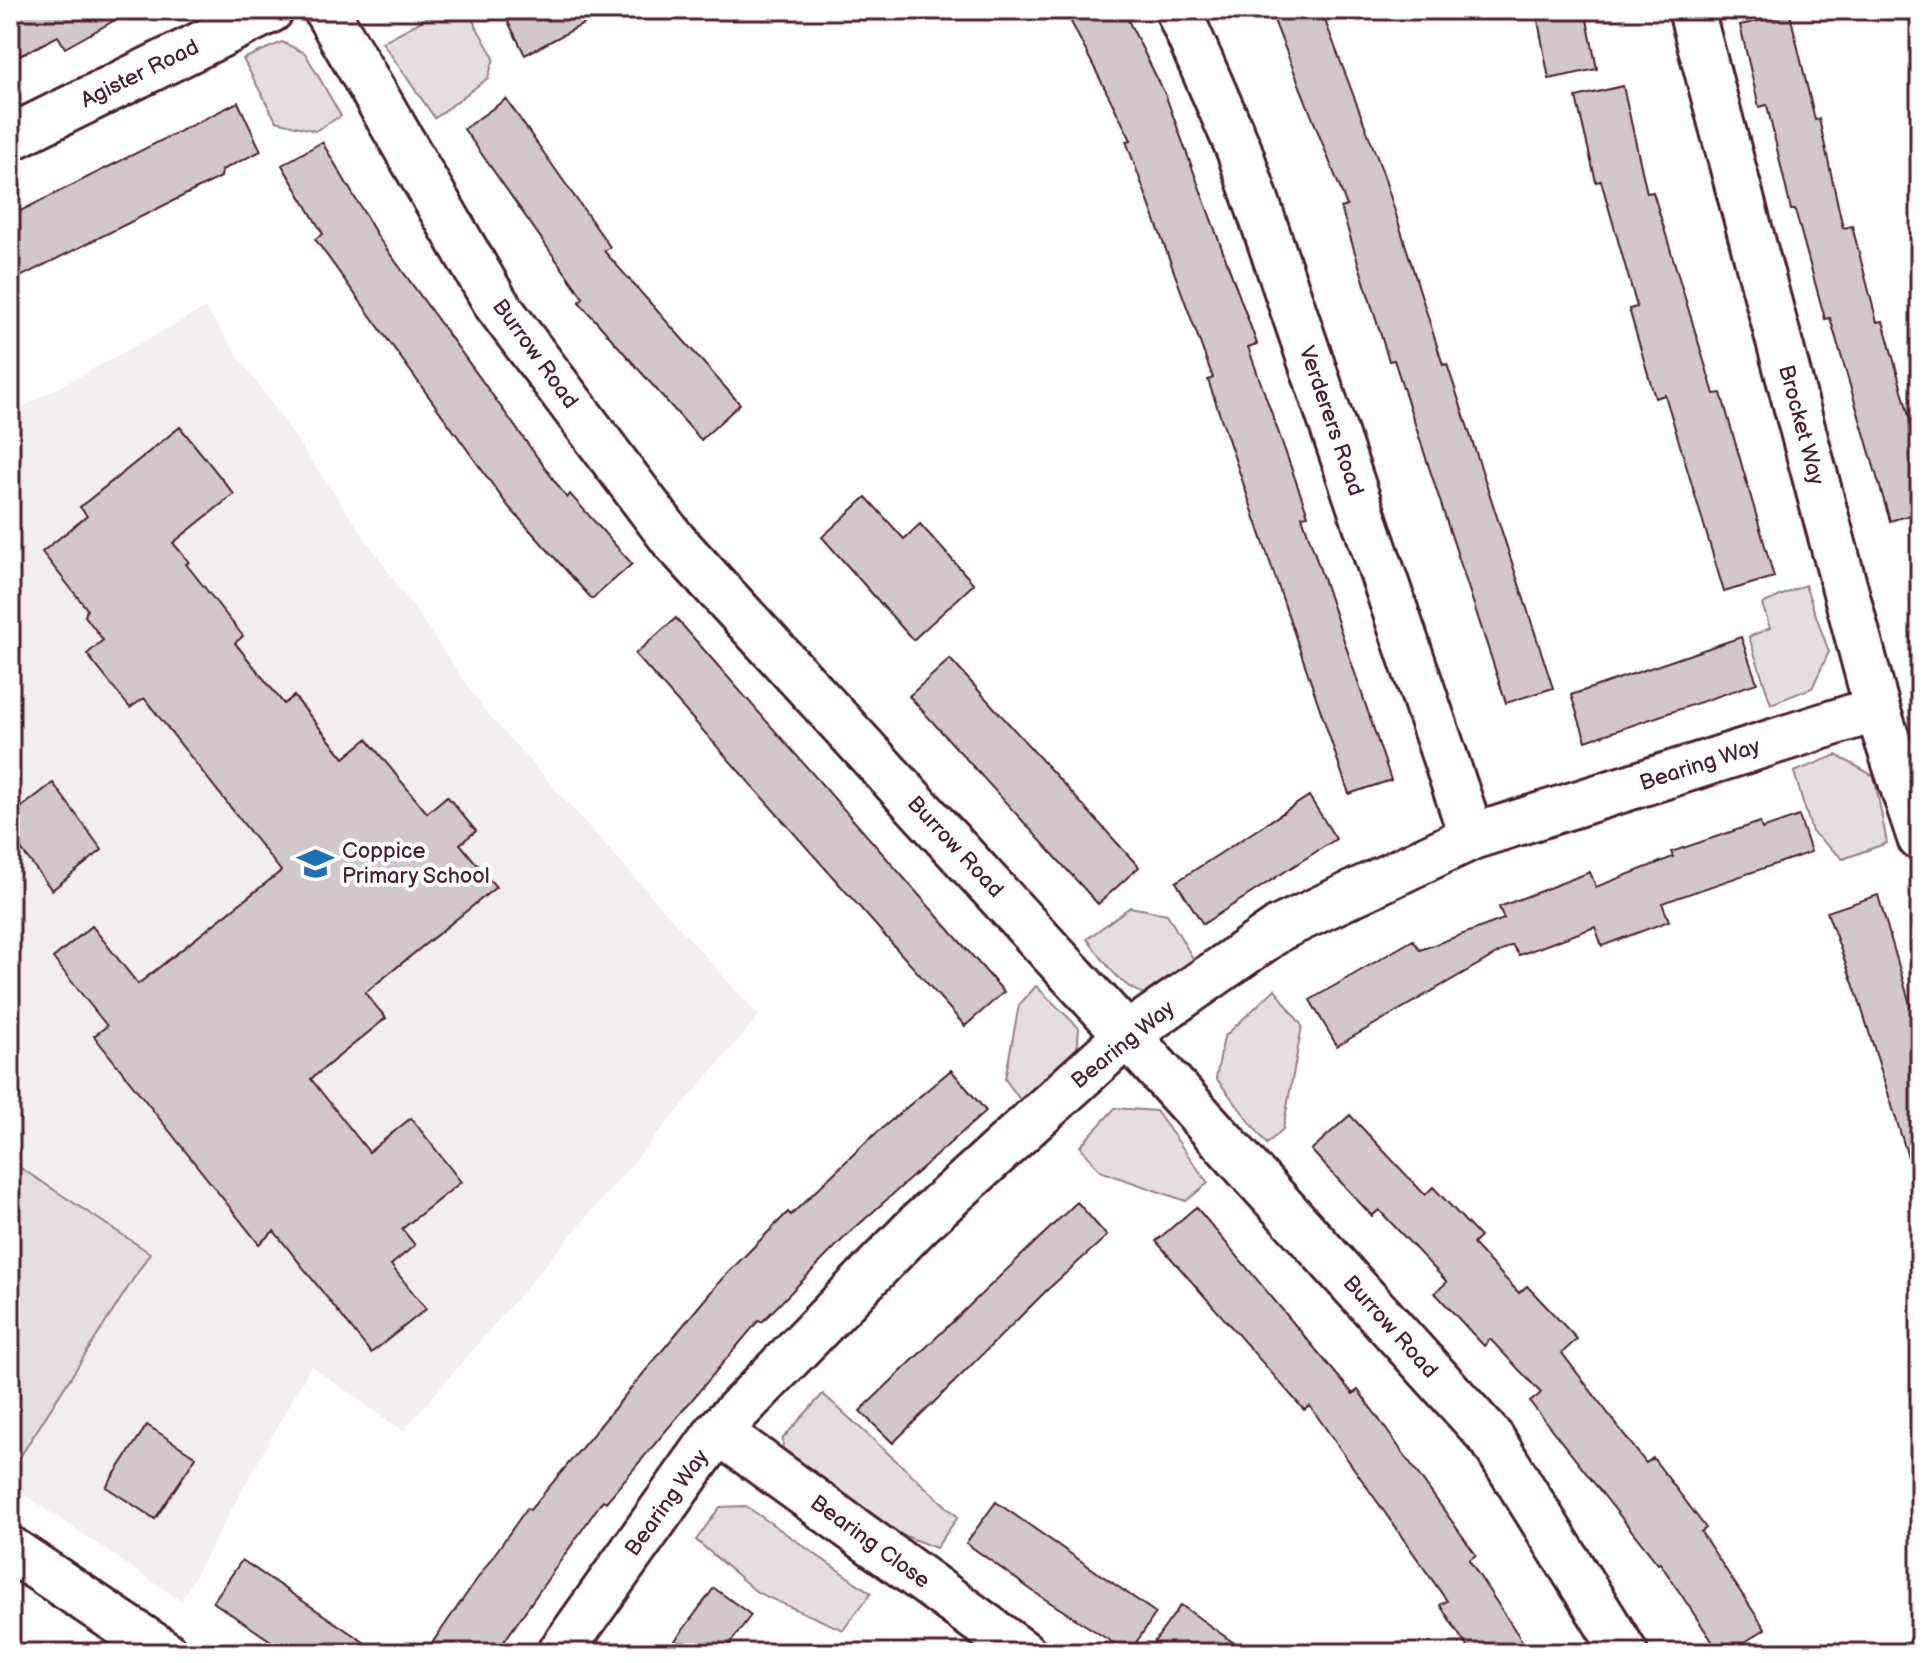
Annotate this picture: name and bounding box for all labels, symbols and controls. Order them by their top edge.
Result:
street label: Agister Road [77,34,203,114]
street label: Burrow Road [486,294,584,414]
street label: Verderers Road [1293,343,1369,499]
street label: Brocket Way [1772,362,1830,488]
street label: Bearing Way [1636,733,1764,797]
street label: Burrow Road [901,791,1009,903]
place label: Coppice Primary School [342,838,490,890]
school or university icon: Coppice Primary School [297,845,335,883]
street label: Bearing Way [1066,995,1180,1095]
street label: Burrow Road [1337,1270,1443,1384]
street label: Bearing Way [619,1444,715,1562]
street label: Bearing Close [805,1489,935,1595]

